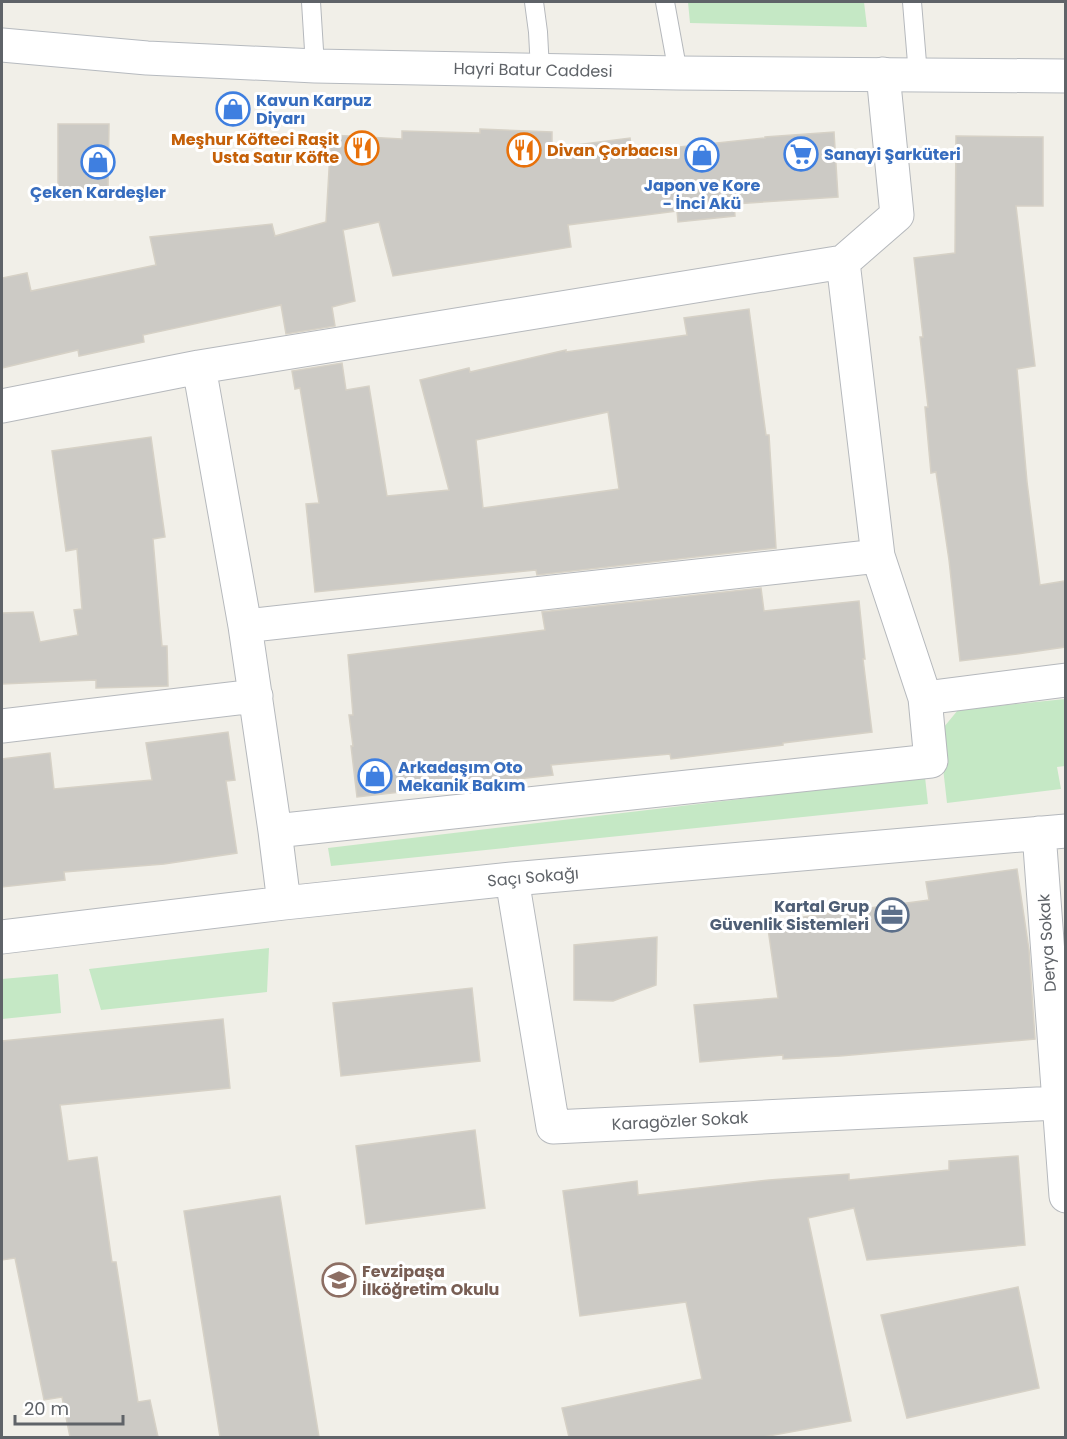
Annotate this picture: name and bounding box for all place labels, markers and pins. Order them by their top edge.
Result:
place label: Kavun Karpuz Diyarı [256,89,372,130]
shop icon: Kavun Karpuz Diyarı [215,91,251,127]
place label: Meşhur Köfteci Raşit Usta Satır Köfte [171,128,339,169]
restaurant icon: Meşhur Köfteci Raşit Usta Satır Köfte [344,130,380,166]
restaurant icon: Divan Çorbacısı [506,132,542,168]
supermarket icon: Sanayi Şarküteri [783,136,819,172]
shop icon: Japon ve Kore - İnci Akü [684,137,720,173]
place label: Divan Çorbacısı [547,139,678,162]
place label: Sanayi Şarküteri [824,143,961,166]
shop icon: Çeken Kardeşler [80,144,116,180]
place label: Japon ve Kore - İnci Akü [644,174,760,215]
place label: Çeken Kardeşler [30,181,166,204]
place label: Arkadaşım Oto Mekanik Bakım [398,756,526,797]
shop icon: Arkadaşım Oto Mekanik Bakım [357,758,393,794]
place label: Kartal Grup Güvenlik Sistemleri [710,895,869,936]
office icon: Kartal Grup Güvenlik Sistemleri [874,897,910,933]
place label: Fevzipaşa İlköğretim Okulu [362,1260,499,1301]
school or university icon: Fevzipaşa İlköğretim Okulu [321,1262,357,1298]

